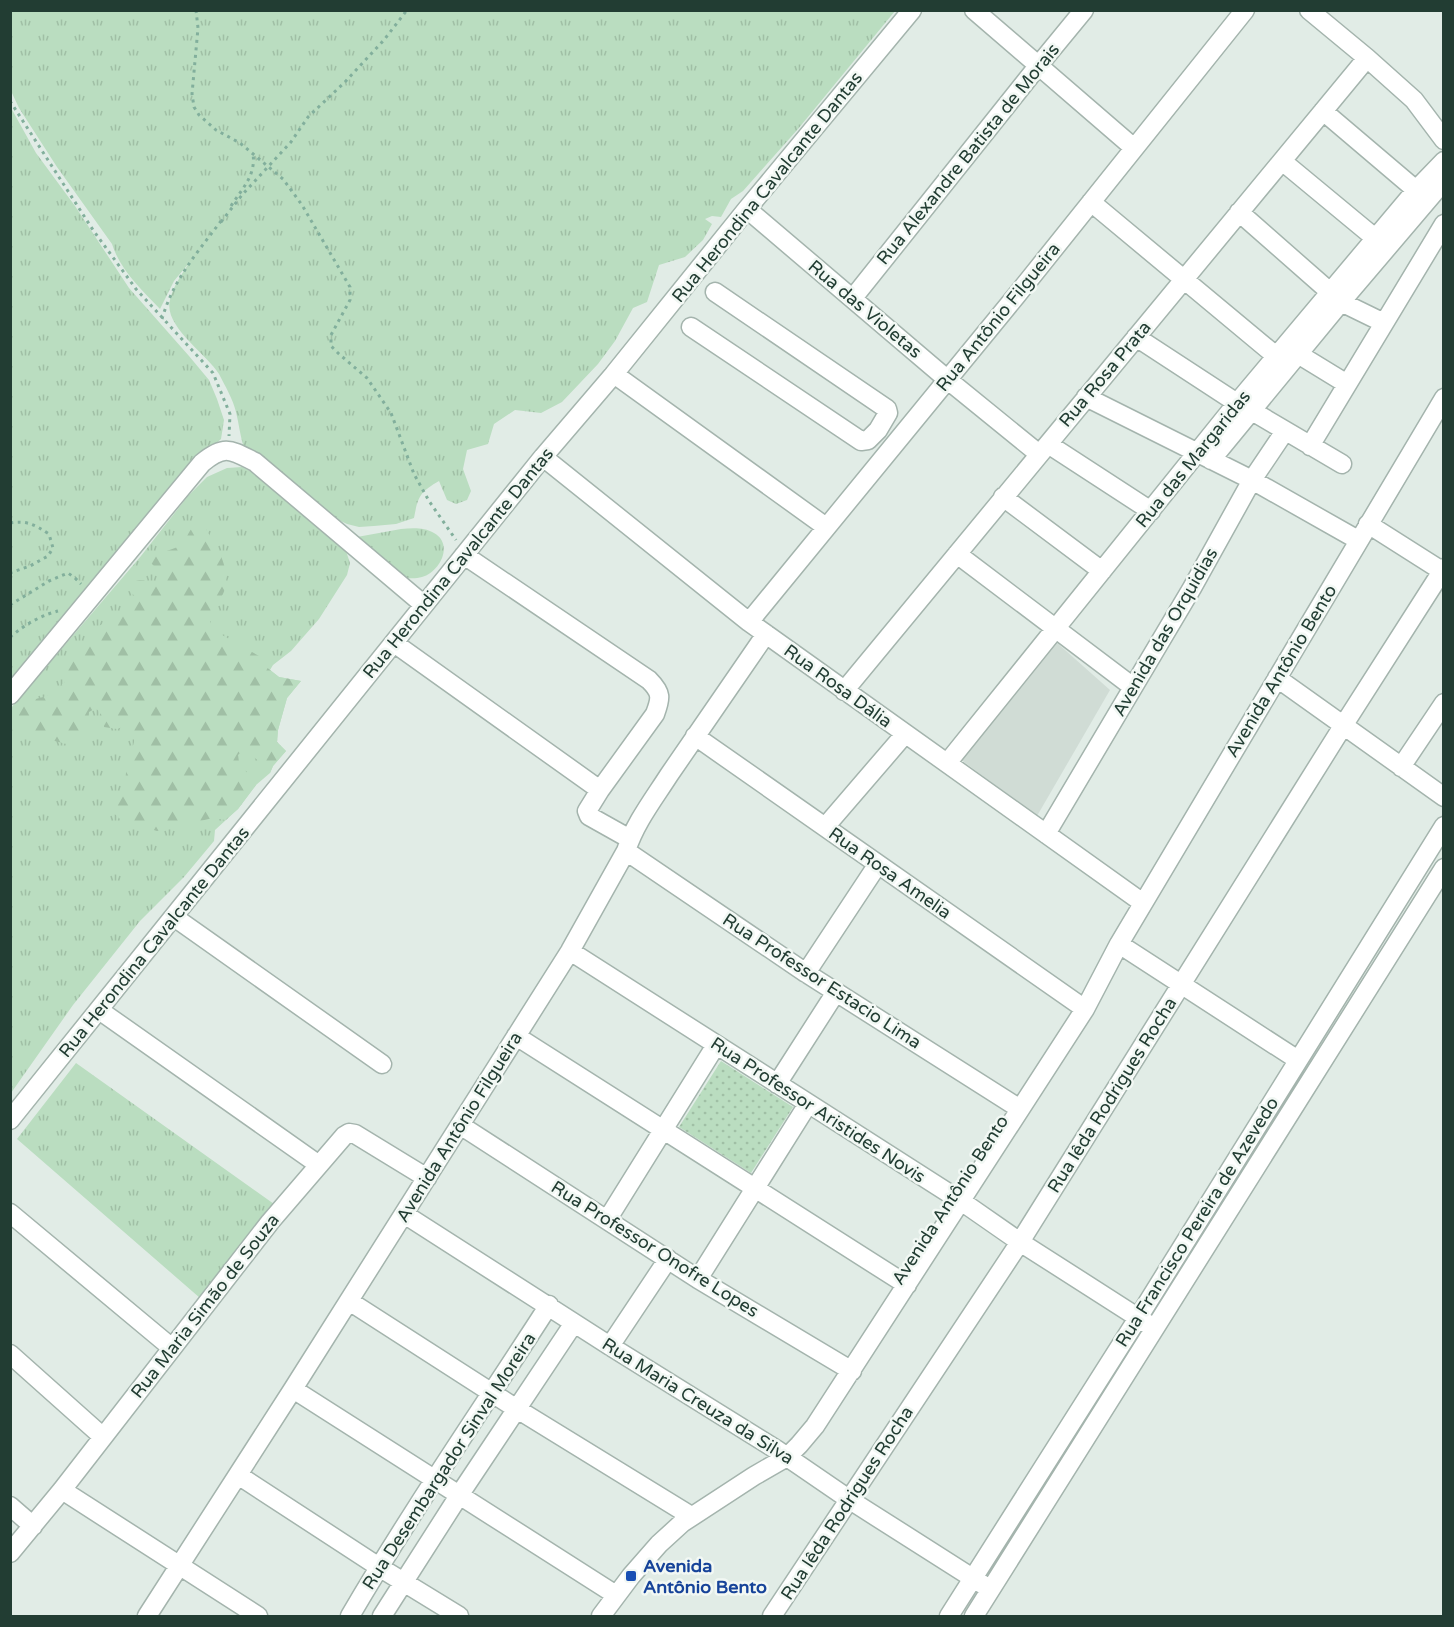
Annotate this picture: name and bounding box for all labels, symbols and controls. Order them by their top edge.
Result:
street label: Rua Alexandre Batista de Morais [872,39,1064,269]
street label: Rua Herondina Cavalcante Dantas [667,67,867,307]
street label: Rua Antônio Filgueira [931,238,1065,396]
street label: Rua das Violetas [804,255,926,363]
street label: Rua Rosa Prata [1054,317,1156,431]
street label: Rua das Margaridas [1131,386,1255,532]
street label: Rua Herondina Cavalcante Dantas [358,443,558,683]
street label: Avenida das Orquidias [1108,544,1222,720]
street label: Avenida Antônio Bento [1221,581,1341,761]
street label: Rua Rosa Dália [780,639,896,733]
street label: Rua Herondina Cavalcante Dantas [54,822,254,1062]
street label: Rua Rosa Amelia [824,822,956,924]
street label: Rua Professor Estacio Lima [719,908,925,1054]
street label: Rua Iêda Rodrigues Rocha [1043,993,1181,1197]
street label: Avenida Antônio Filgueira [391,1028,527,1226]
street label: Rua Professor Aristides Novis [707,1032,929,1188]
street label: Rua Francisco Pereira de Azevedo [1111,1093,1283,1351]
street label: Avenida Antônio Bento [887,1111,1013,1289]
street label: Rua Professor Onofre Lopes [547,1176,763,1322]
street label: Rua Maria Simão de Souza [126,1209,284,1403]
street label: Rua Desembargador Sinval Moreira [358,1328,540,1594]
street label: Rua Maria Creuza da Silva [598,1333,798,1469]
street label: Rua Iêda Rodrigues Rocha [776,1402,918,1604]
place label: Avenida Antônio Bento [643,1555,767,1598]
marker: Avenida Antônio Bento [624,1569,638,1583]

